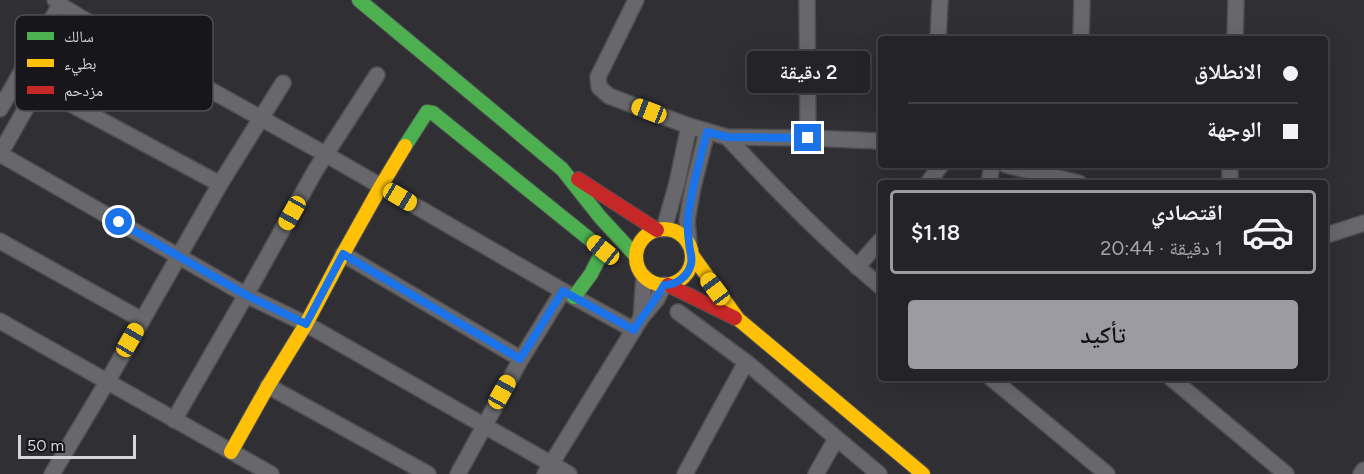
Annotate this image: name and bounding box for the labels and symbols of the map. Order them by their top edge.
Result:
legend [15,15,213,111]
text: سالك [64,27,94,46]
callout: 2 دقيقة [746,51,870,93]
text: بطيء [64,54,96,76]
text: مزدحم [64,81,103,101]
car [629,96,669,126]
route end [794,124,821,151]
car [380,180,420,214]
car [275,193,309,233]
route start [105,208,132,235]
car [583,232,623,268]
car [697,269,733,309]
car [113,320,147,360]
car [485,372,519,412]
scale bar [18,432,136,460]

